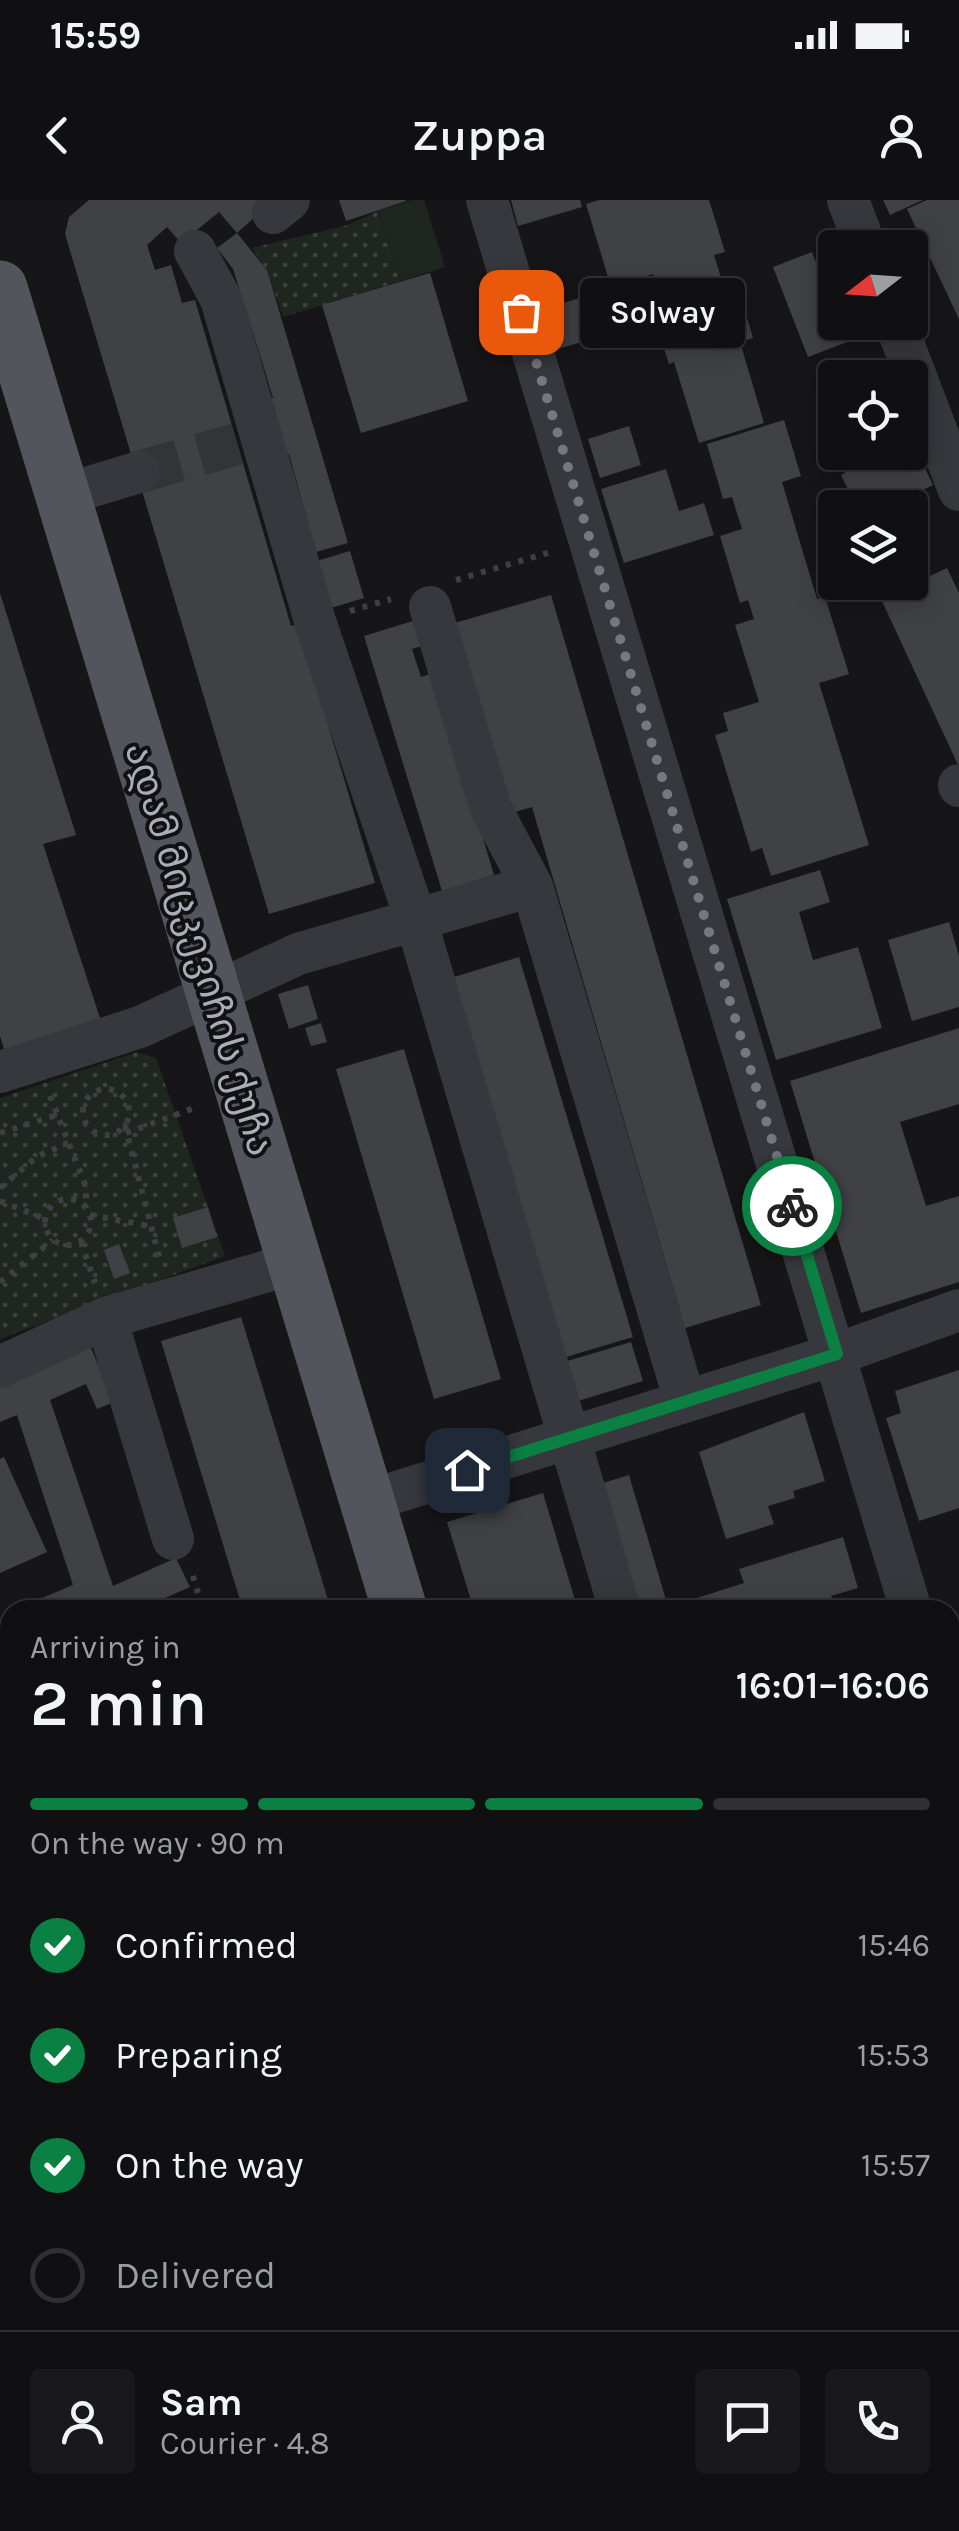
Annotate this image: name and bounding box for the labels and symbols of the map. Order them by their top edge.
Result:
north arrow [818,230,928,340]
pin [479,270,564,355]
callout: Solway [581,277,746,347]
street label: ადამ მიცკევიჩის ქუჩა [115,737,284,1161]
courier [742,1156,842,1256]
pin [425,1428,510,1513]

